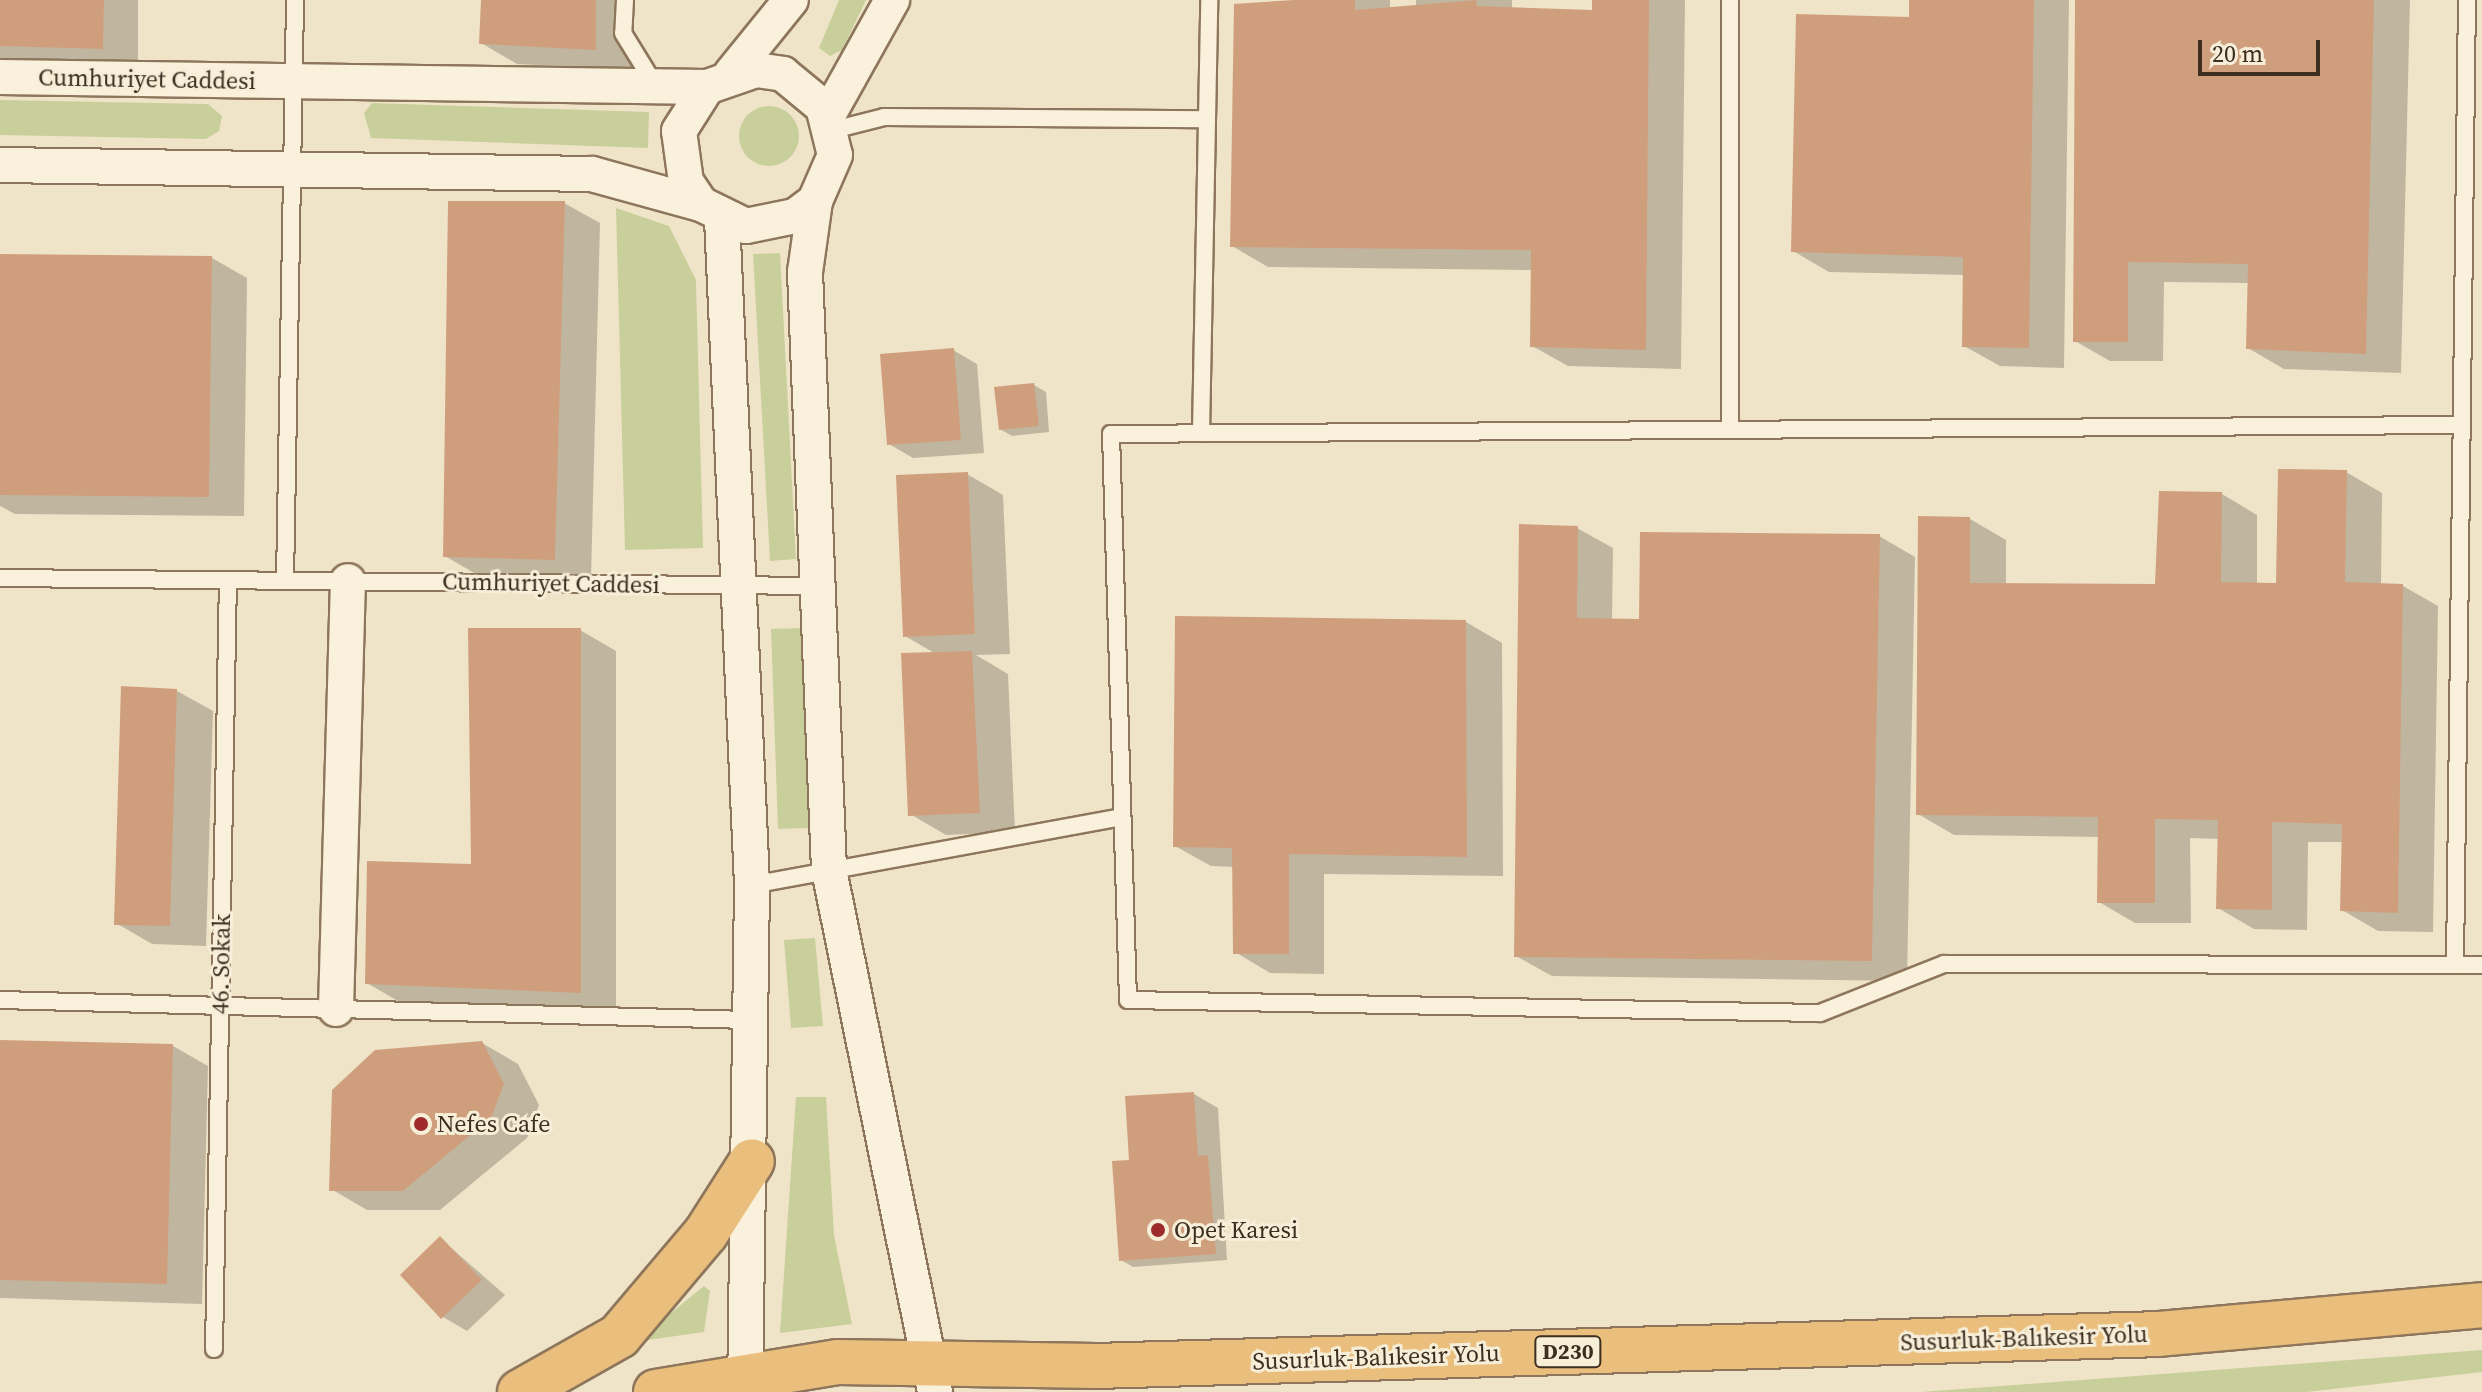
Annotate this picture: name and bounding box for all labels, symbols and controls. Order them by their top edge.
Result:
scale bar [2202,24,2324,74]
text: 20 m [2212,37,2263,70]
street label: Cumhuriyet Caddesi [38,63,256,95]
street label: Cumhuriyet Caddesi [442,567,660,599]
street label: 46. Sokak [206,914,236,1014]
place label: Nefes Cafe [437,1110,550,1138]
marker: Nefes Cafe [412,1115,430,1133]
place label: Opet Karesi [1174,1216,1298,1244]
marker: Opet Karesi [1149,1221,1167,1239]
street label: Susurluk-Balıkesir Yolu [1900,1319,2148,1357]
road number: D230 [1534,1334,1602,1370]
street label: Susurluk-Balıkesir Yolu [1252,1338,1500,1376]

